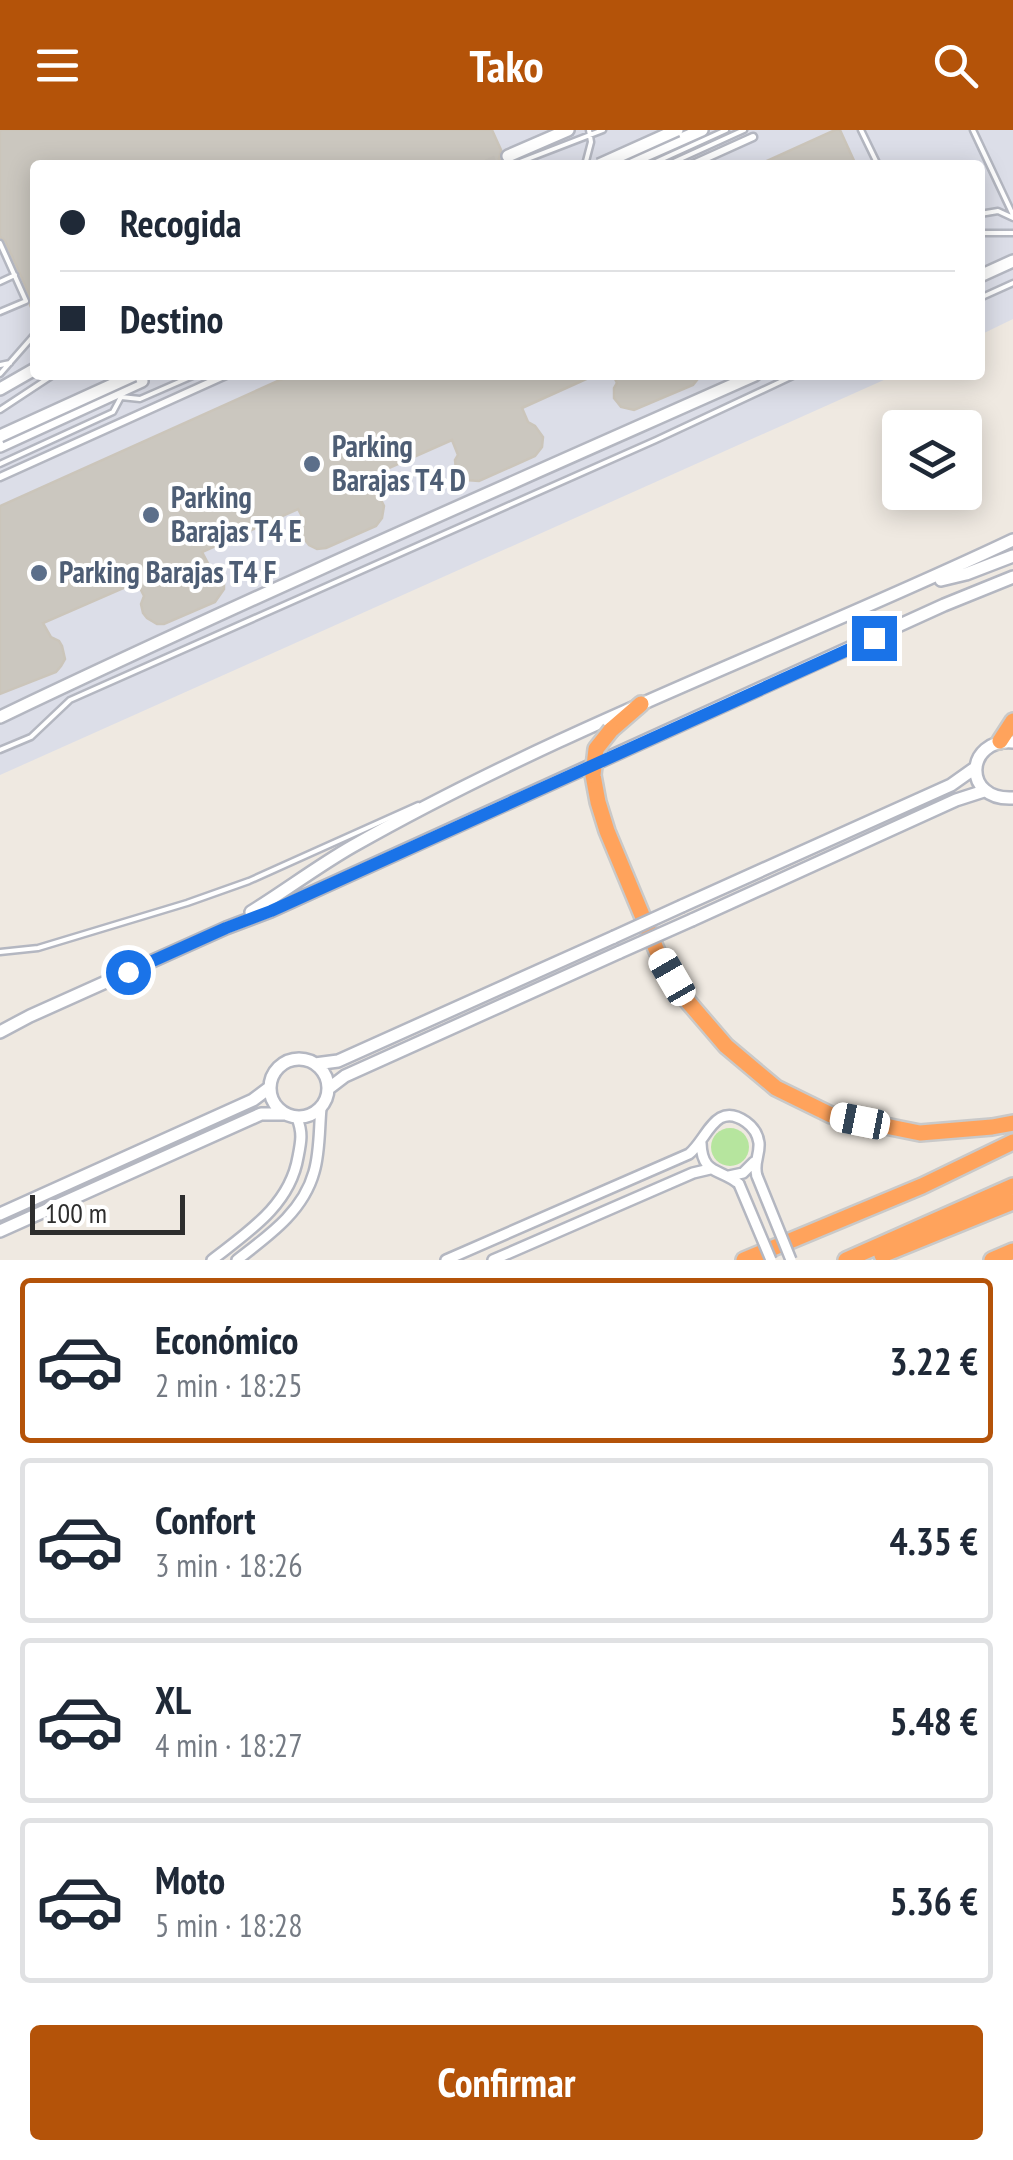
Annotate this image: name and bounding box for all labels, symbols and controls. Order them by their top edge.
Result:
text: Tako [469,36,544,94]
icon: menu [30,38,85,93]
icon: search [928,38,983,93]
text: Recogida [120,198,242,247]
text: Destino [120,294,223,343]
map controls [882,410,982,510]
button: layers [882,410,982,510]
place label: Parking Barajas T4 D [332,426,466,499]
marker: Parking Barajas T4 D [301,453,323,475]
place label: Parking Barajas T4 E [171,477,302,550]
marker: Parking Barajas T4 E [140,504,162,526]
place label: Parking Barajas T4 F [59,552,276,591]
marker: Parking Barajas T4 F [28,562,50,584]
route end [852,616,897,661]
car [644,944,700,1010]
route start [106,950,151,995]
car [828,1101,892,1141]
scale bar [30,1190,185,1234]
text: 100 m [45,1194,107,1231]
text: Económico [155,1315,299,1364]
icon: car [35,1316,125,1406]
text: 3.22 € [889,1336,978,1385]
text: 2 min · 18:25 [155,1364,303,1406]
text: Confort [155,1495,255,1544]
icon: car [35,1496,125,1586]
text: 4.35 € [889,1516,978,1565]
text: 3 min · 18:26 [155,1544,303,1586]
text: XL [155,1675,191,1724]
icon: car [35,1676,125,1766]
text: 5.48 € [889,1696,978,1745]
text: 4 min · 18:27 [155,1724,303,1766]
text: Moto [155,1855,225,1904]
icon: car [35,1856,125,1946]
text: 5.36 € [889,1876,978,1925]
text: 5 min · 18:28 [155,1904,303,1946]
button: Confirmar [30,2025,983,2140]

